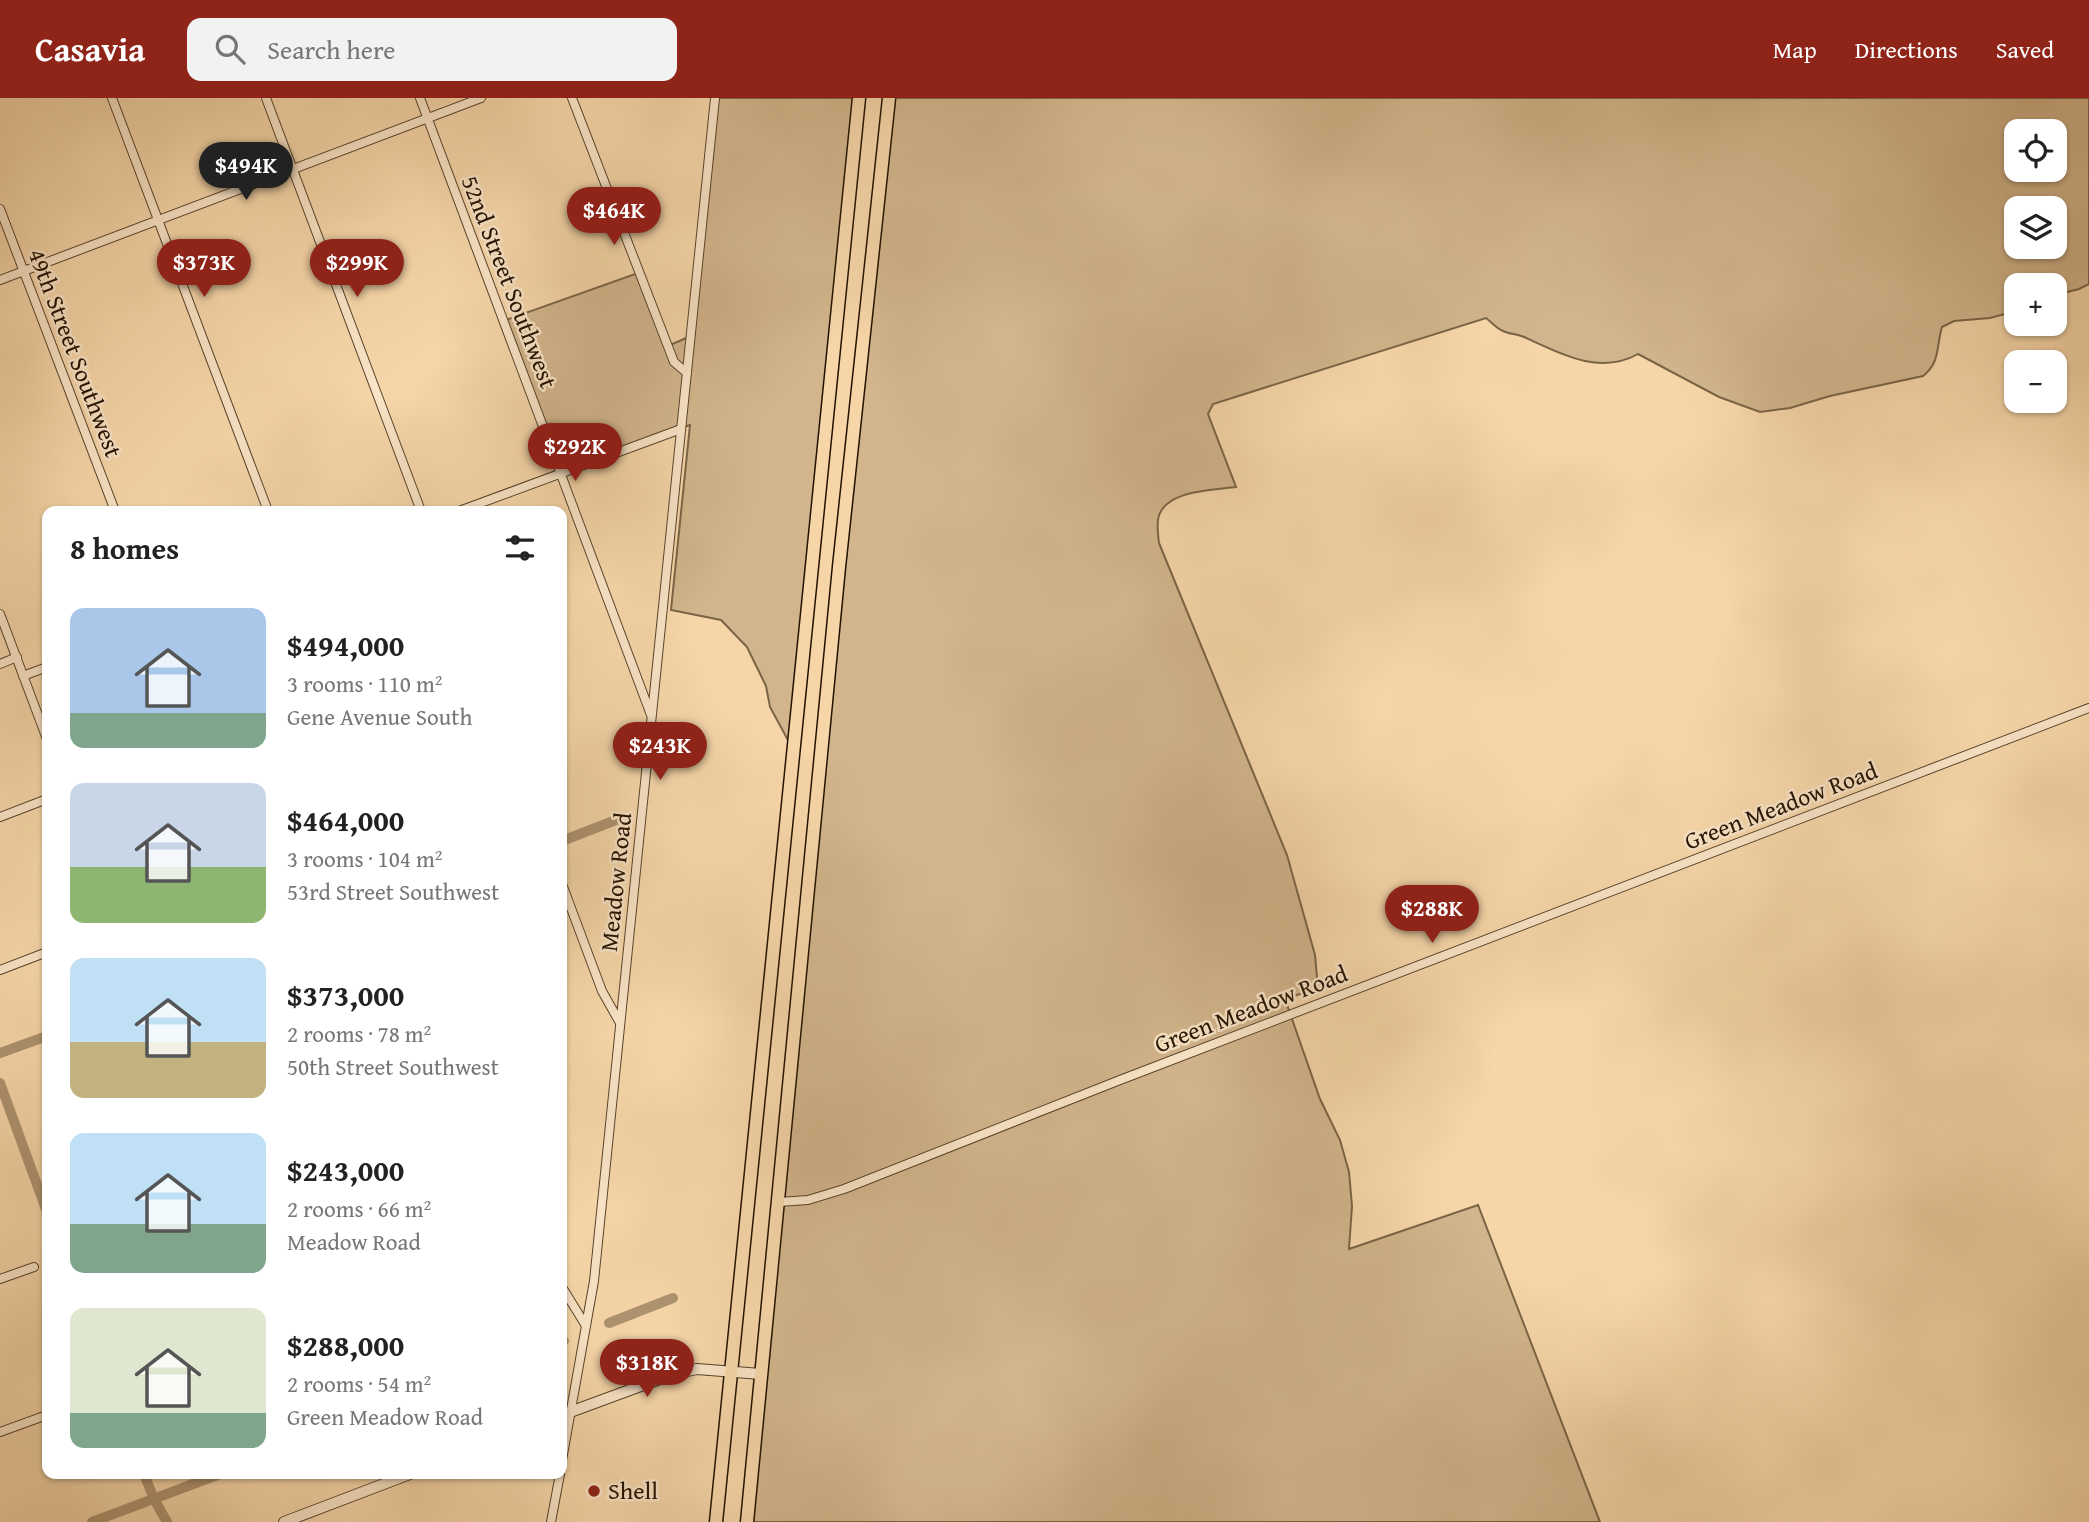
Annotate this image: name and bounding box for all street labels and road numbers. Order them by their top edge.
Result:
street label: 52nd Street Southwest [453,170,566,394]
street label: 49th Street Southwest [20,243,132,463]
street label: Green Meadow Road [1679,752,1883,859]
street label: Meadow Road [591,811,640,953]
street label: Green Meadow Road [1149,955,1353,1062]

